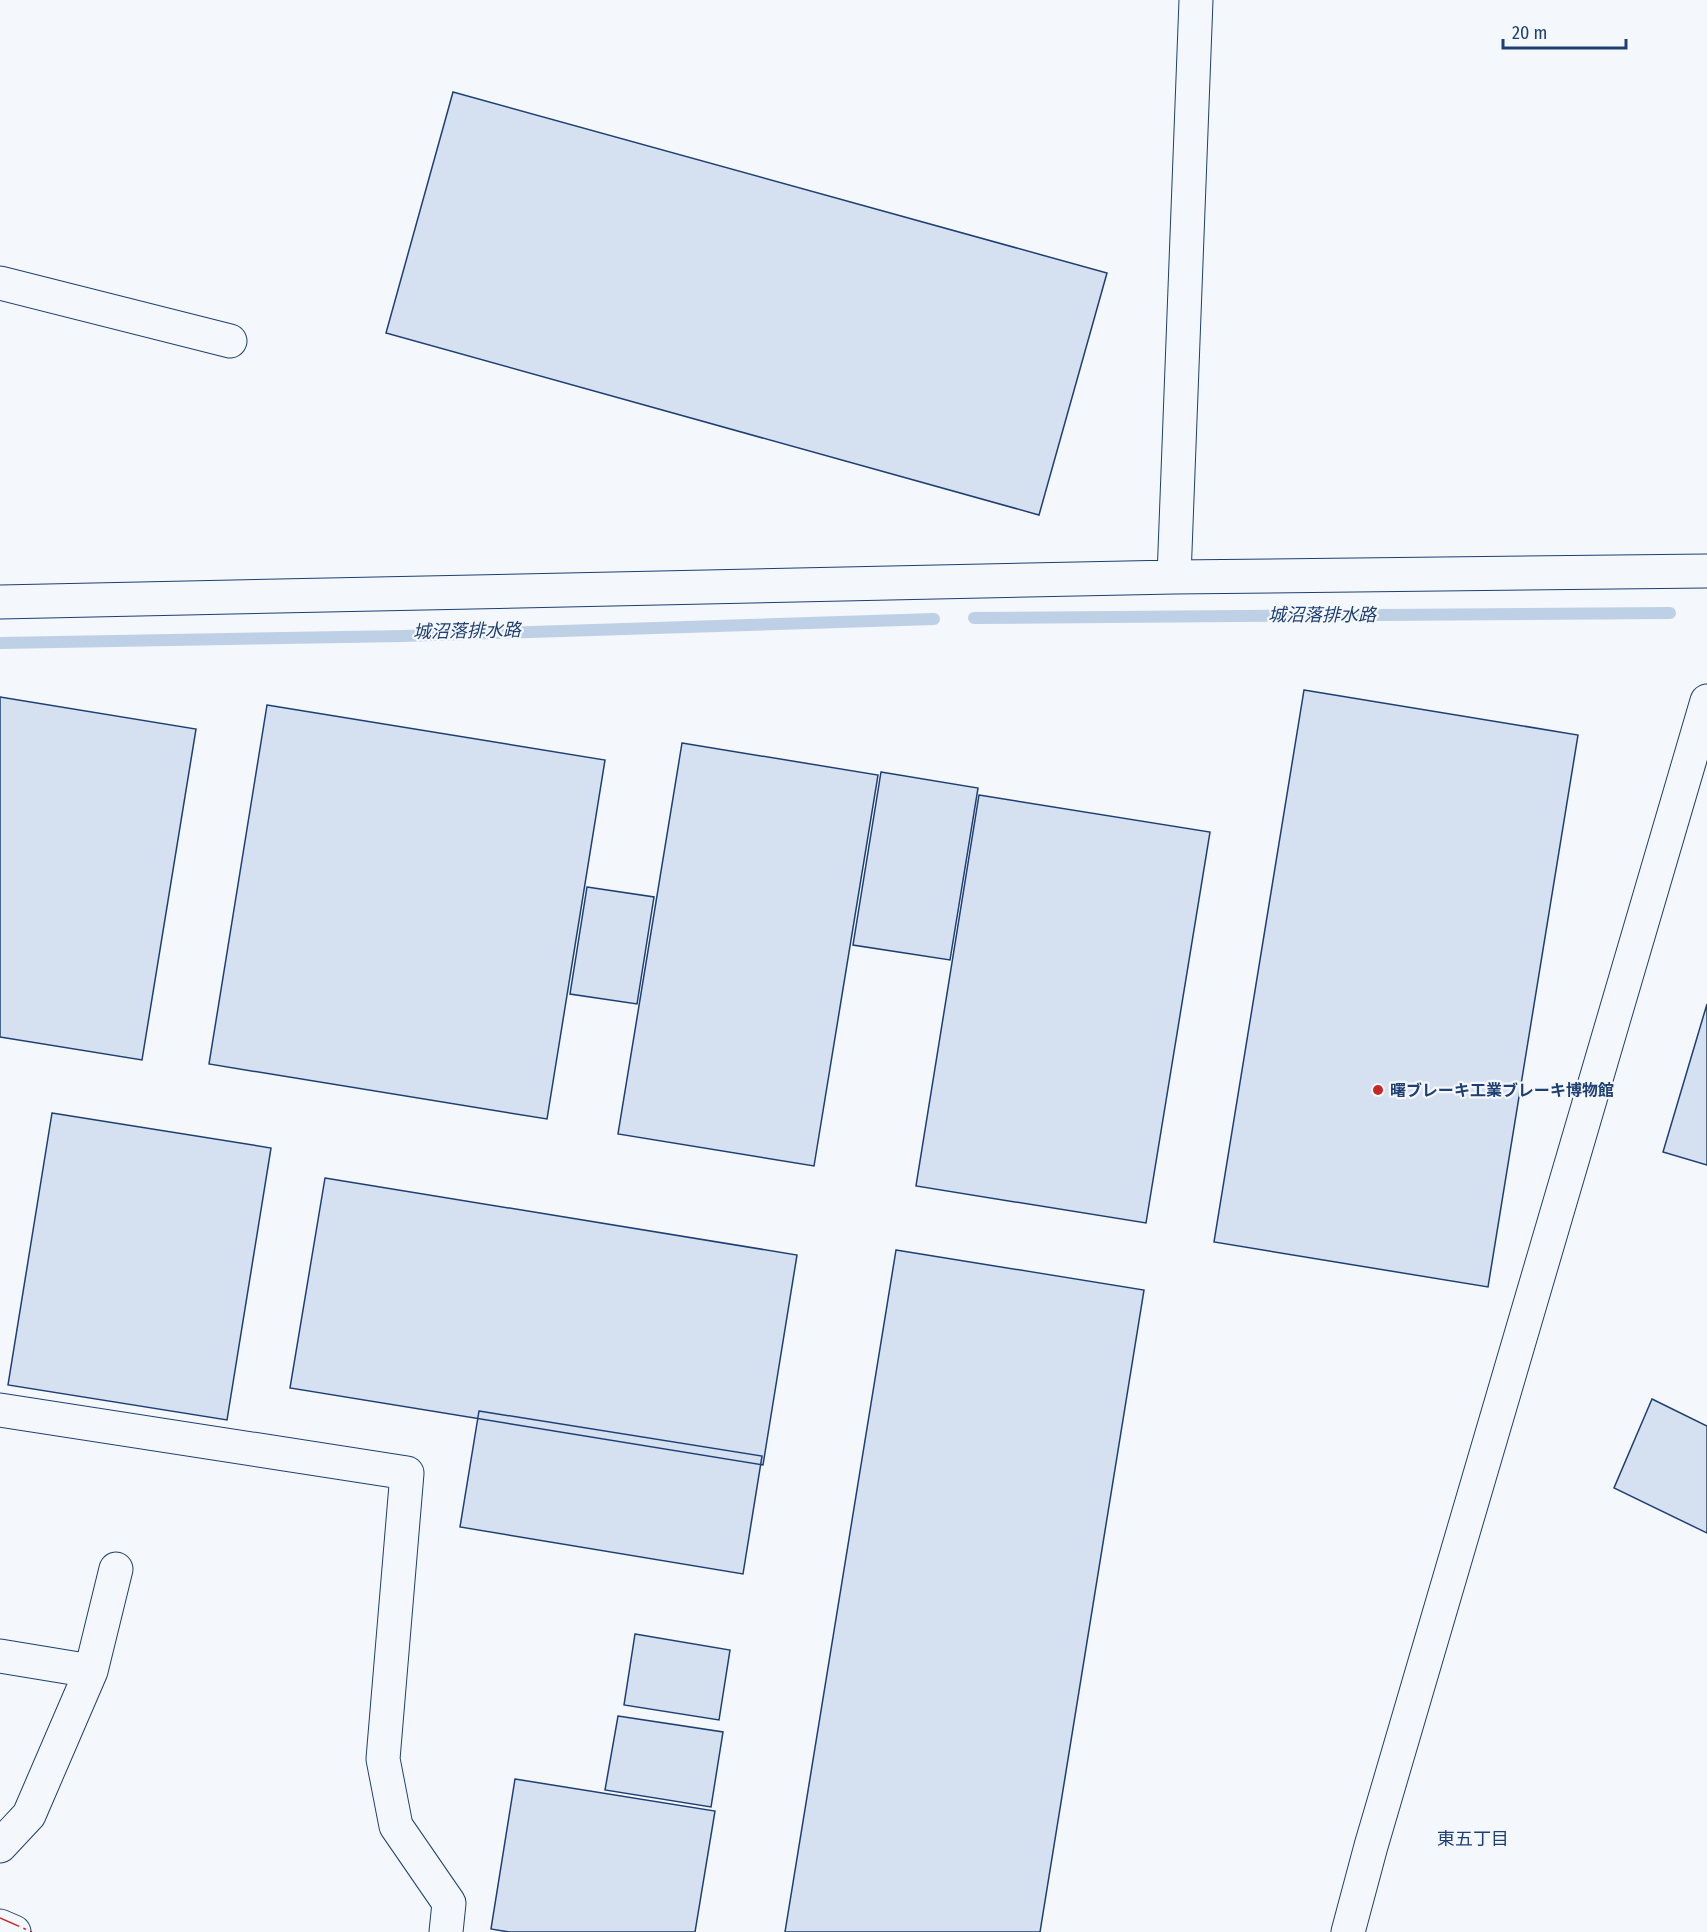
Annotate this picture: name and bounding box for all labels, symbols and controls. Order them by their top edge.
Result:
scale bar [1503,12,1626,50]
text: 20 m [1512,22,1547,44]
water label: 城沼落排水路 [1268,604,1378,626]
water label: 城沼落排水路 [413,619,523,643]
place label: 曙ブレーキ工業ブレーキ博物館 [1390,1081,1614,1100]
marker: 曙ブレーキ工業ブレーキ博物館 [1371,1083,1385,1097]
district label: 東五丁目 [1437,1828,1509,1850]

